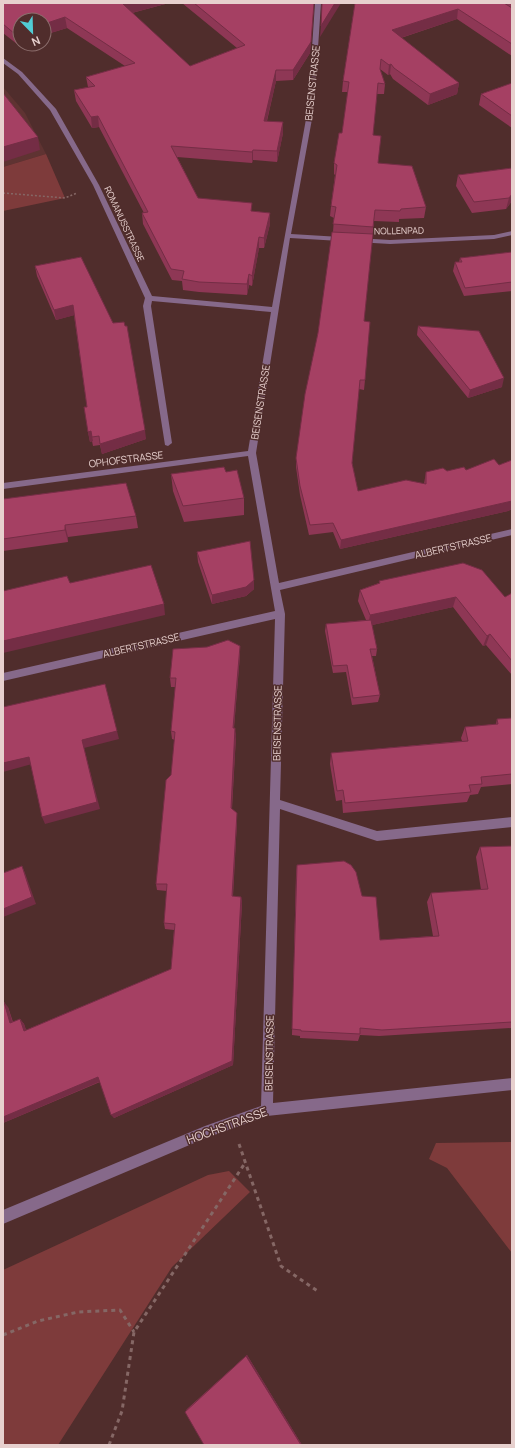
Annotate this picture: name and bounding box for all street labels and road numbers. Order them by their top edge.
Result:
street label: BEISENSTRASSE [301,44,323,121]
street label: ROMANUSSTRASSE [101,184,148,264]
street label: NOLLENPAD [374,224,424,237]
street label: BEISENSTRASSE [247,363,273,440]
street label: OPHOFSTRASSE [88,447,164,471]
street label: ALBERTSTRASSE [413,530,493,562]
street label: ALBERTSTRASSE [101,629,181,661]
street label: BEISENSTRASSE [269,685,285,761]
street label: BEISENSTRASSE [261,1015,277,1091]
street label: HOCHSTRASSE [184,1103,270,1148]

